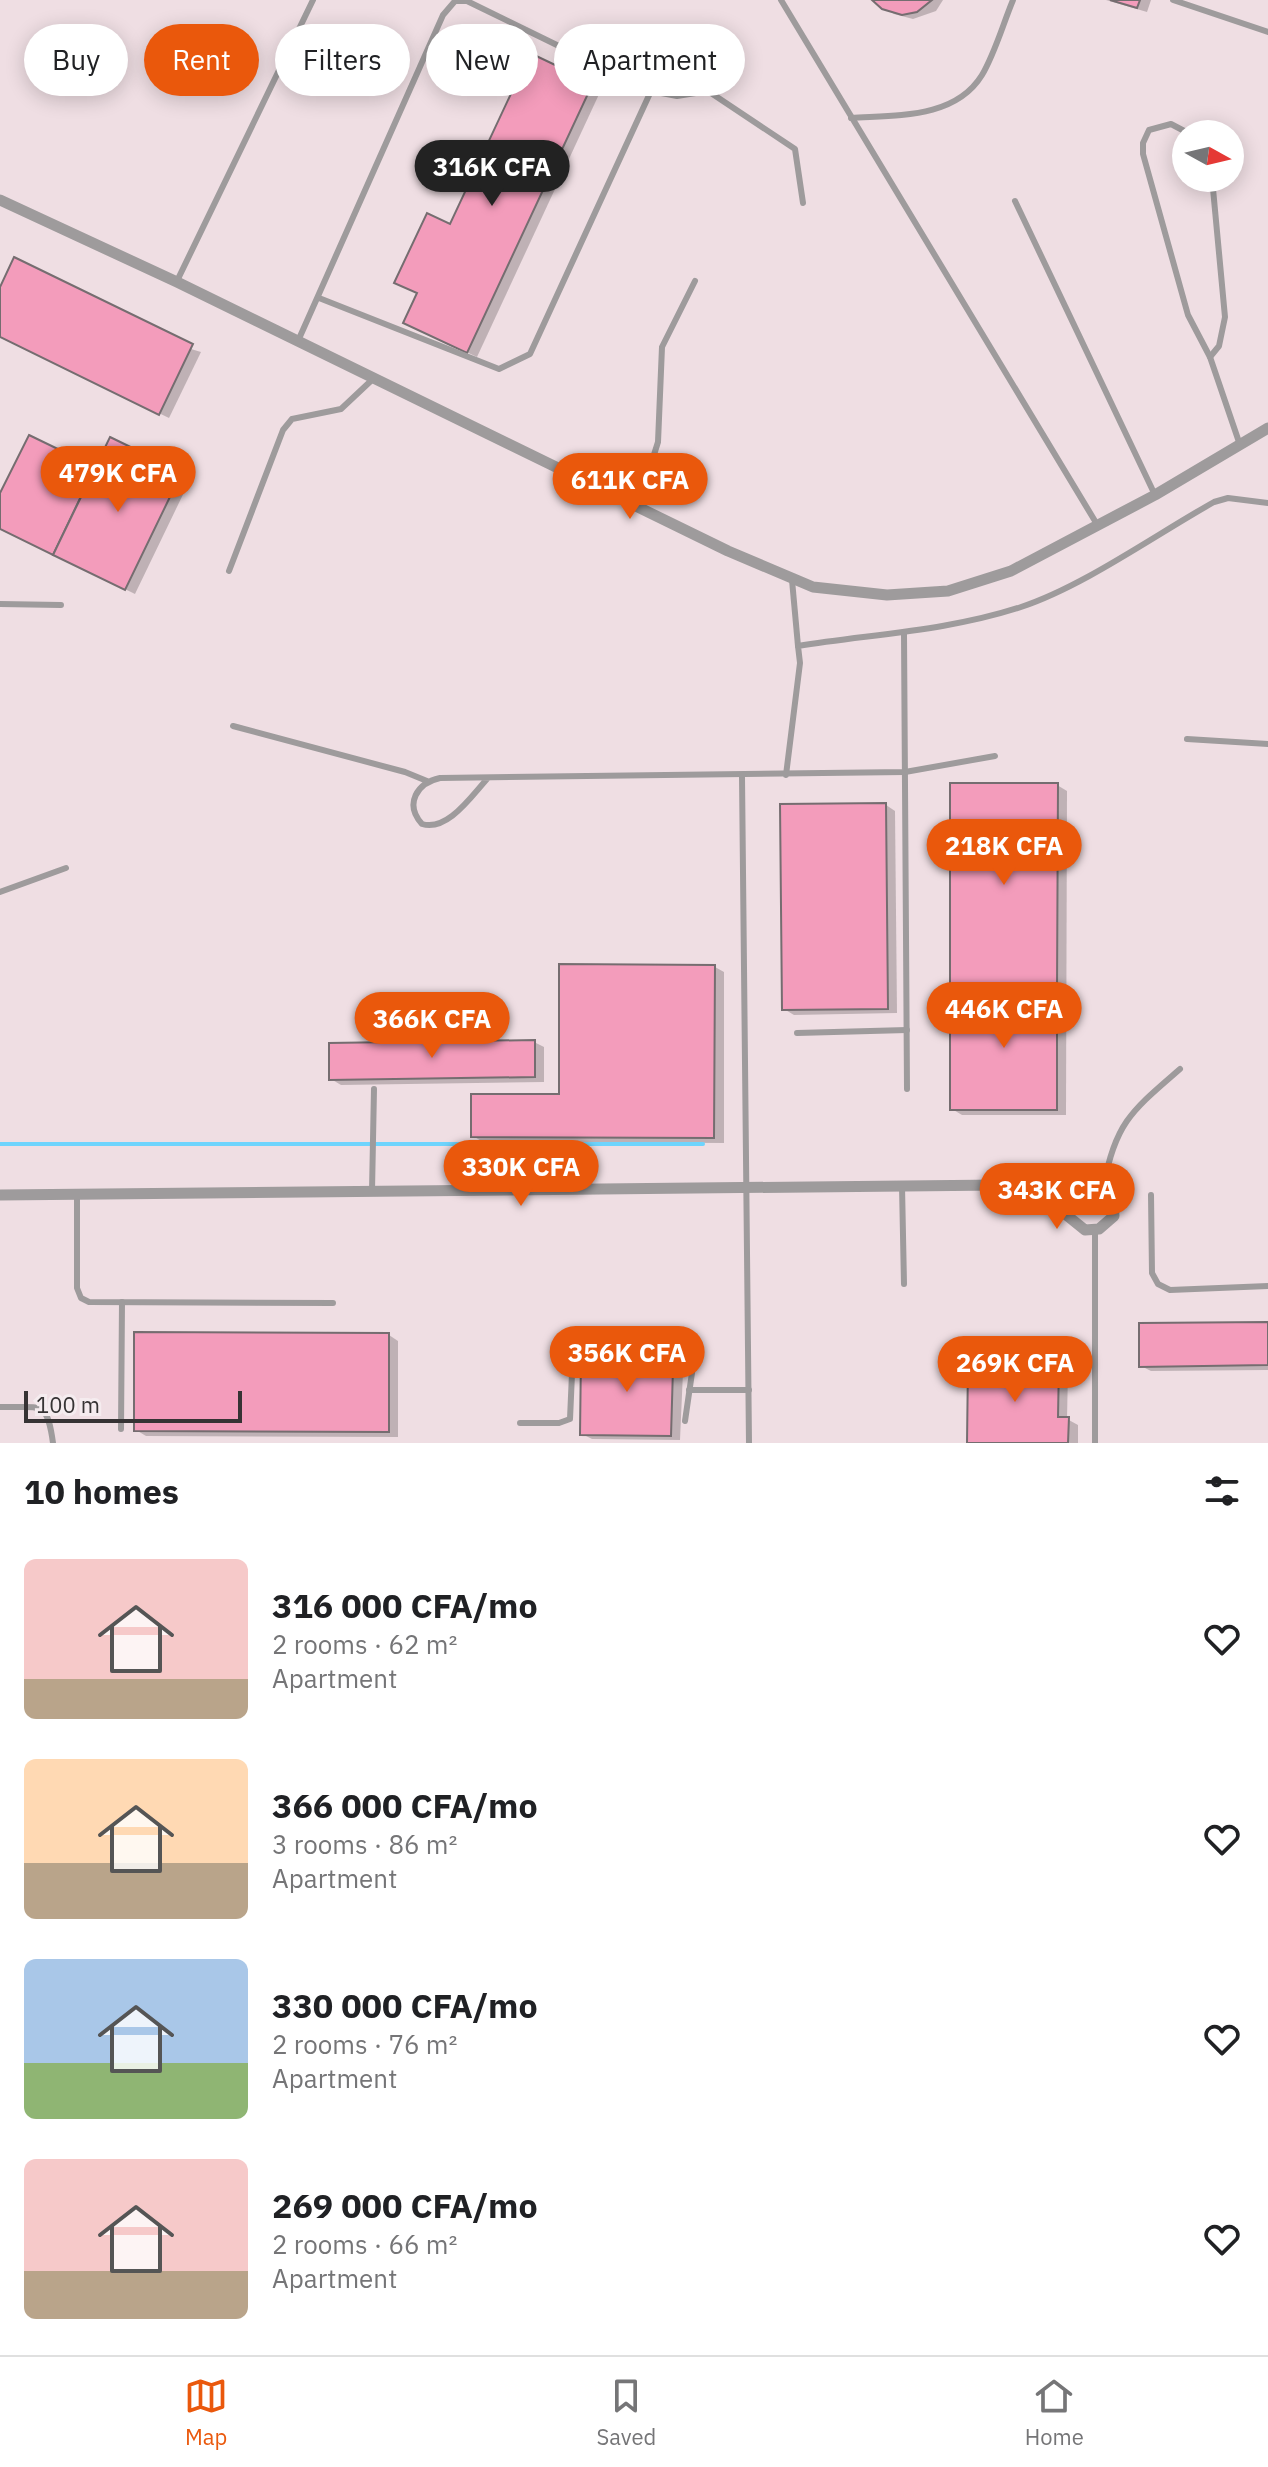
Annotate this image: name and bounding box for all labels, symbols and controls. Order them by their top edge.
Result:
chip: Buy [24,24,128,96]
chip: Rent [144,24,259,96]
chip: Filters [275,24,410,96]
chip: New [426,24,538,96]
chip: Apartment [554,24,745,96]
north arrow [1172,120,1244,192]
map controls [1172,120,1244,192]
pin: 316K CFA [409,140,575,208]
text: 316K CFA [433,149,551,183]
pin: 479K CFA [35,446,201,514]
pin: 611K CFA [547,453,713,521]
text: 479K CFA [59,455,177,489]
text: 611K CFA [571,462,689,496]
pin: 218K CFA [921,819,1087,887]
text: 218K CFA [945,828,1063,862]
pin: 446K CFA [921,982,1087,1050]
text: 446K CFA [945,991,1063,1025]
pin: 366K CFA [349,992,515,1060]
text: 366K CFA [373,1001,491,1035]
pin: 330K CFA [438,1140,604,1208]
text: 330K CFA [462,1149,580,1183]
pin: 343K CFA [974,1163,1140,1231]
text: 343K CFA [998,1172,1116,1206]
pin: 356K CFA [544,1326,710,1394]
text: 356K CFA [568,1335,686,1369]
pin: 269K CFA [932,1336,1098,1404]
text: 269K CFA [956,1345,1074,1379]
scale bar [24,1387,242,1423]
text: 100 m [36,1390,100,1419]
text: 10 homes [24,1469,179,1513]
icon: filters [1200,1469,1244,1513]
text: 316 000 CFA/mo [272,1583,538,1627]
icon: home [88,1591,184,1687]
icon: heart [1200,1617,1244,1661]
text: 2 rooms · 62 m² [272,1627,457,1661]
text: Apartment [272,1661,397,1695]
text: 366 000 CFA/mo [272,1783,538,1827]
icon: home [88,1791,184,1887]
icon: heart [1200,1817,1244,1861]
text: 3 rooms · 86 m² [272,1827,457,1861]
text: Apartment [272,1861,397,1895]
text: 330 000 CFA/mo [272,1983,538,2027]
icon: home [88,1991,184,2087]
icon: heart [1200,2017,1244,2061]
text: 2 rooms · 76 m² [272,2027,457,2061]
text: Apartment [272,2061,397,2095]
text: 269 000 CFA/mo [272,2183,538,2227]
icon: home [88,2191,184,2287]
icon: heart [1200,2217,1244,2261]
text: 2 rooms · 66 m² [272,2227,457,2261]
text: Apartment [272,2261,397,2295]
tab: Map [184,2374,228,2451]
tab: Saved [596,2374,656,2451]
tab: Home [1025,2374,1084,2451]

